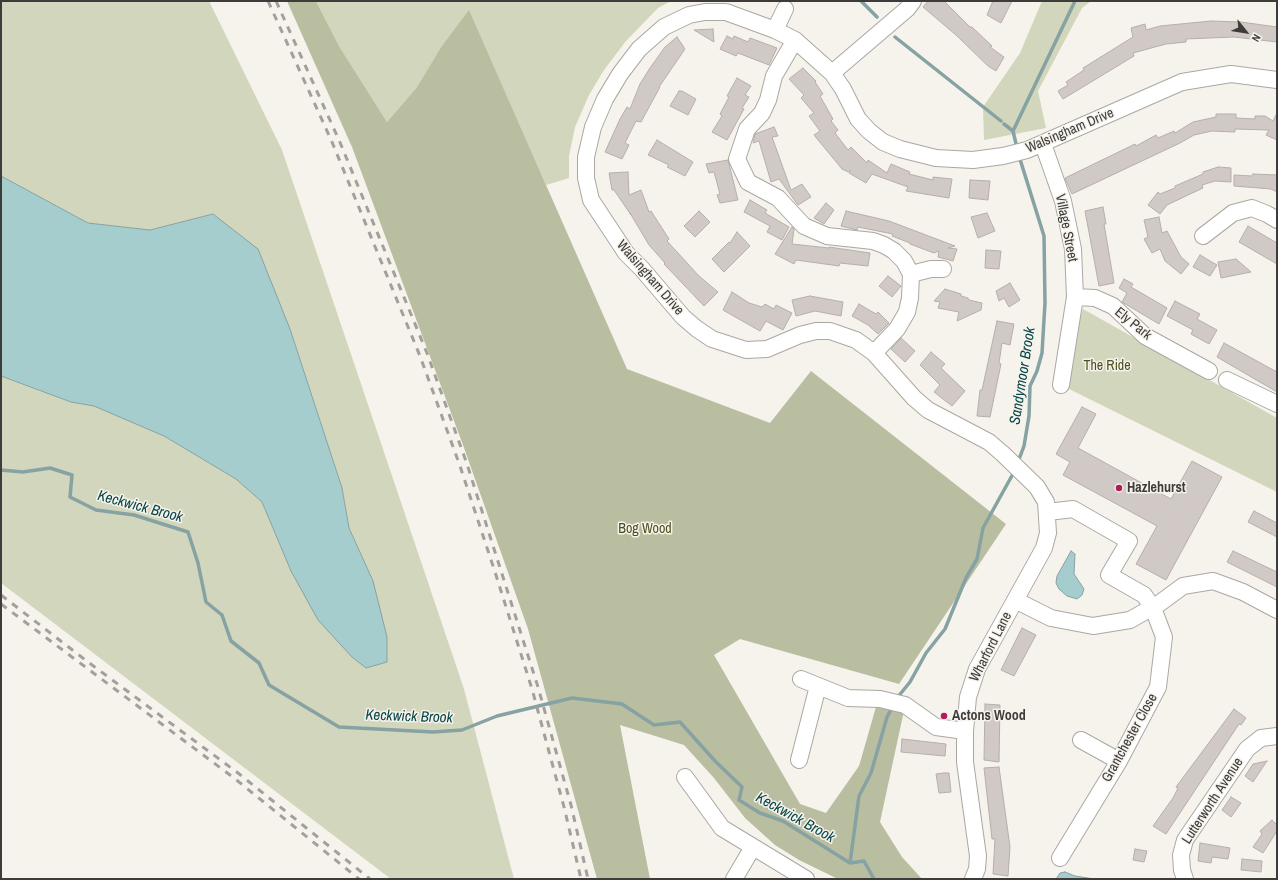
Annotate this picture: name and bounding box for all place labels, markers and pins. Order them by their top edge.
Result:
place label: Hazlehurst [1127,480,1186,496]
marker: Hazlehurst [1114,483,1124,493]
place label: Actons Wood [952,708,1026,724]
marker: Actons Wood [939,711,949,721]

